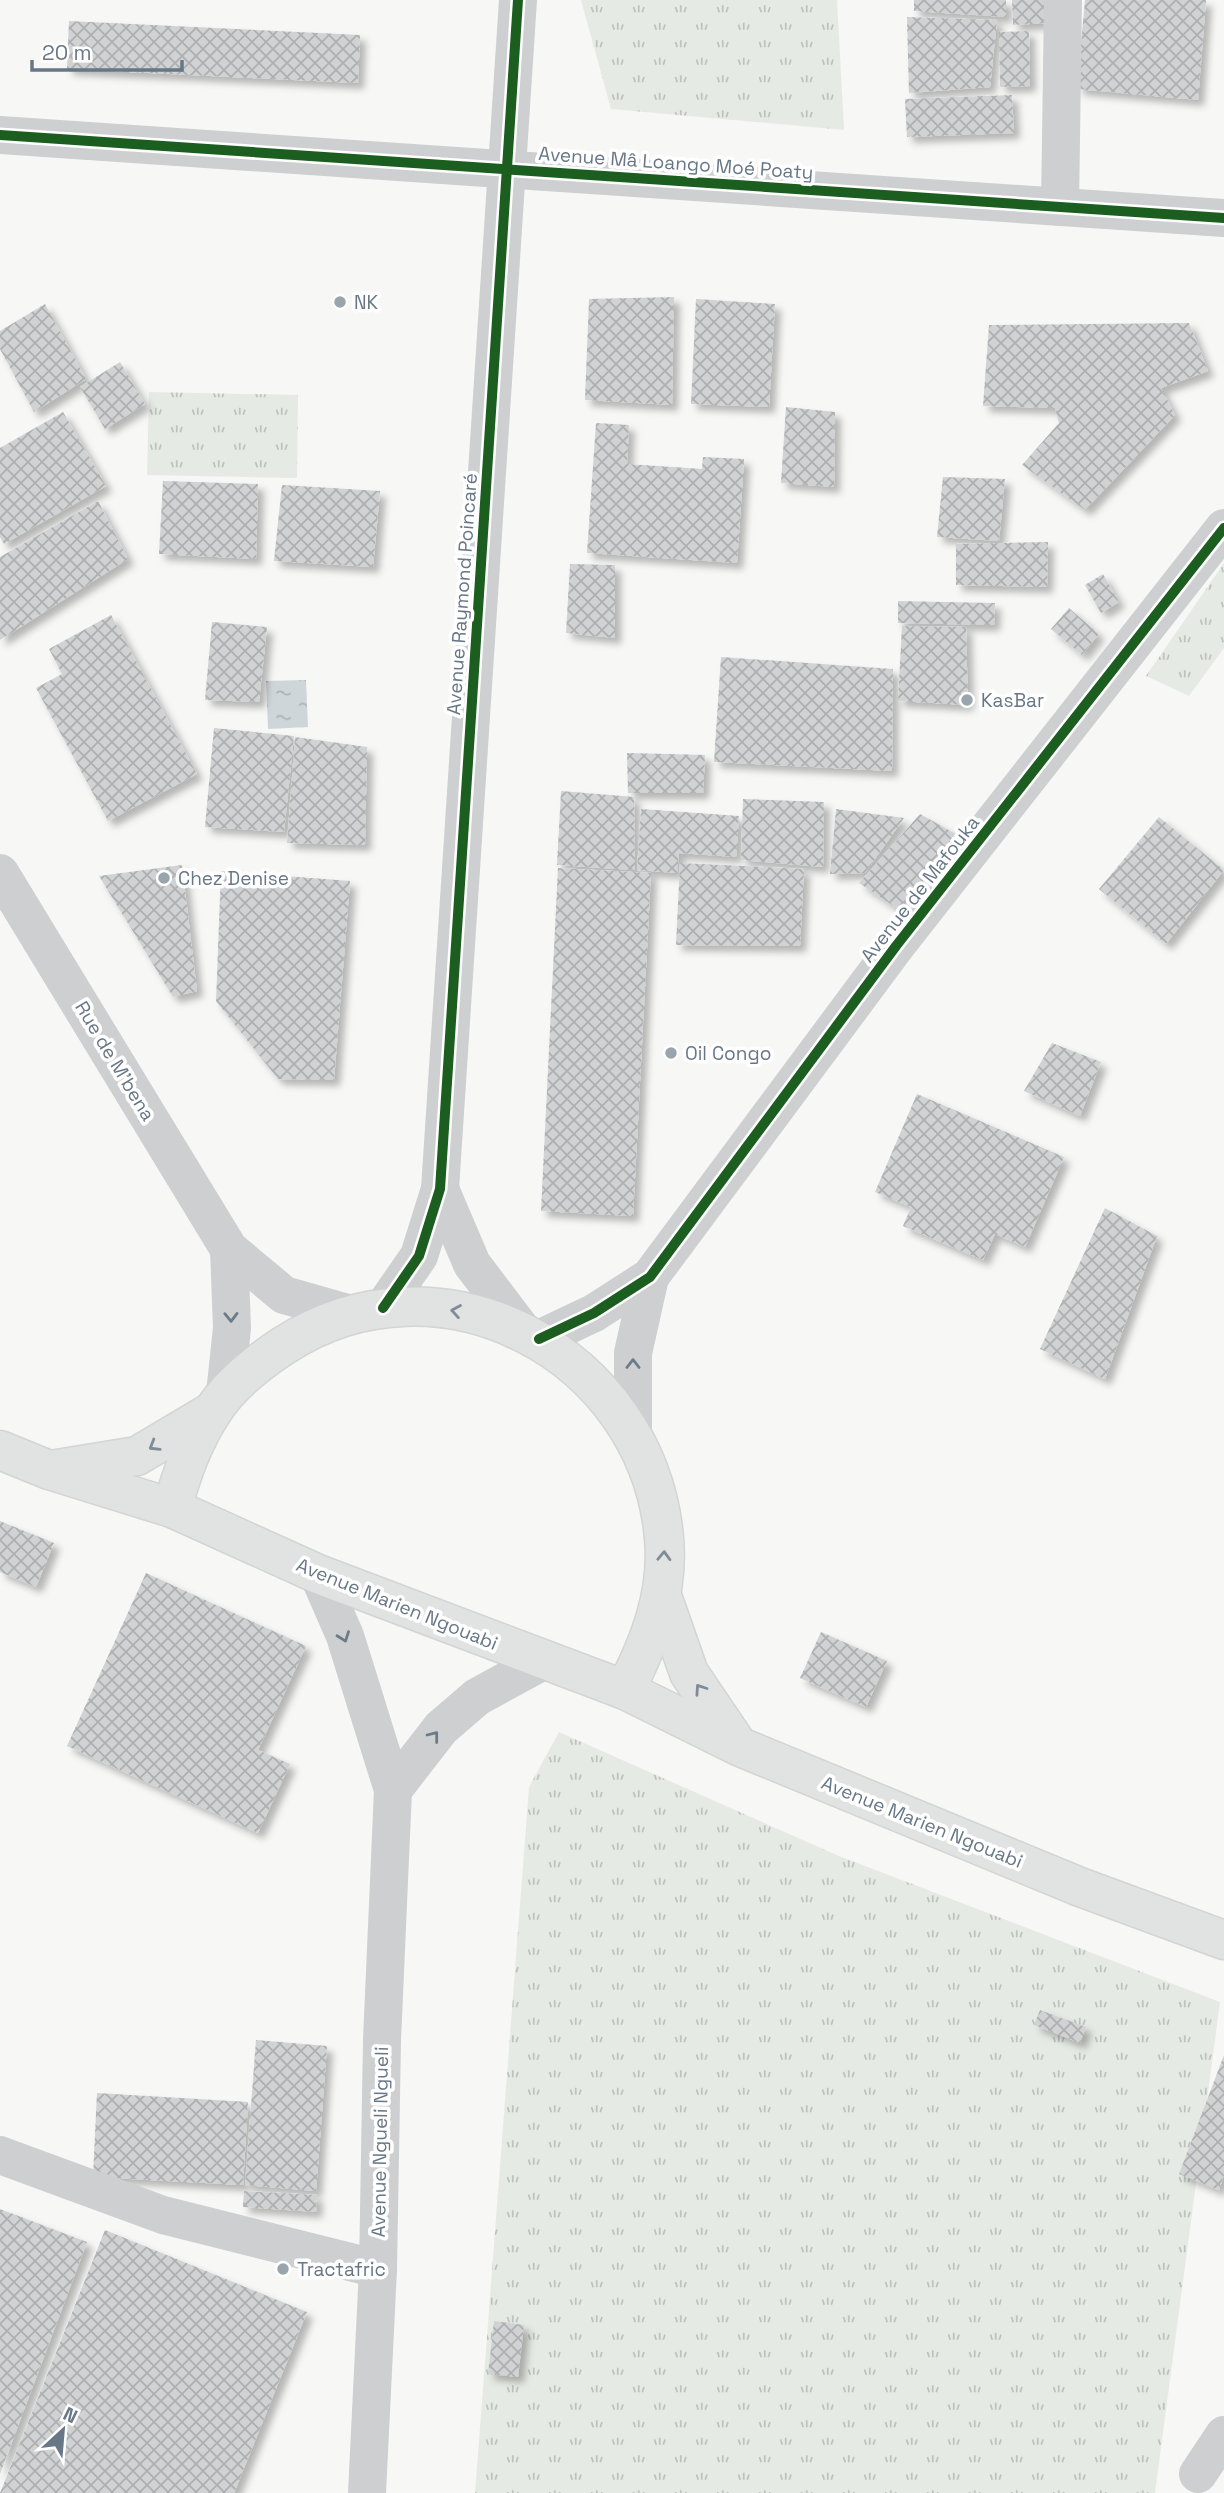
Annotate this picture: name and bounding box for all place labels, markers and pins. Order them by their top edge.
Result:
place label: NK [354,290,379,315]
marker: NK [332,294,348,310]
place label: KasBar [981,688,1044,713]
marker: KasBar [959,692,975,708]
place label: Chez Denise [178,866,289,891]
marker: Chez Denise [156,870,172,886]
place label: Oil Congo [685,1041,771,1066]
marker: Oil Congo [663,1045,679,1061]
place label: Tractafric [297,2257,386,2282]
marker: Tractafric [275,2261,291,2277]

